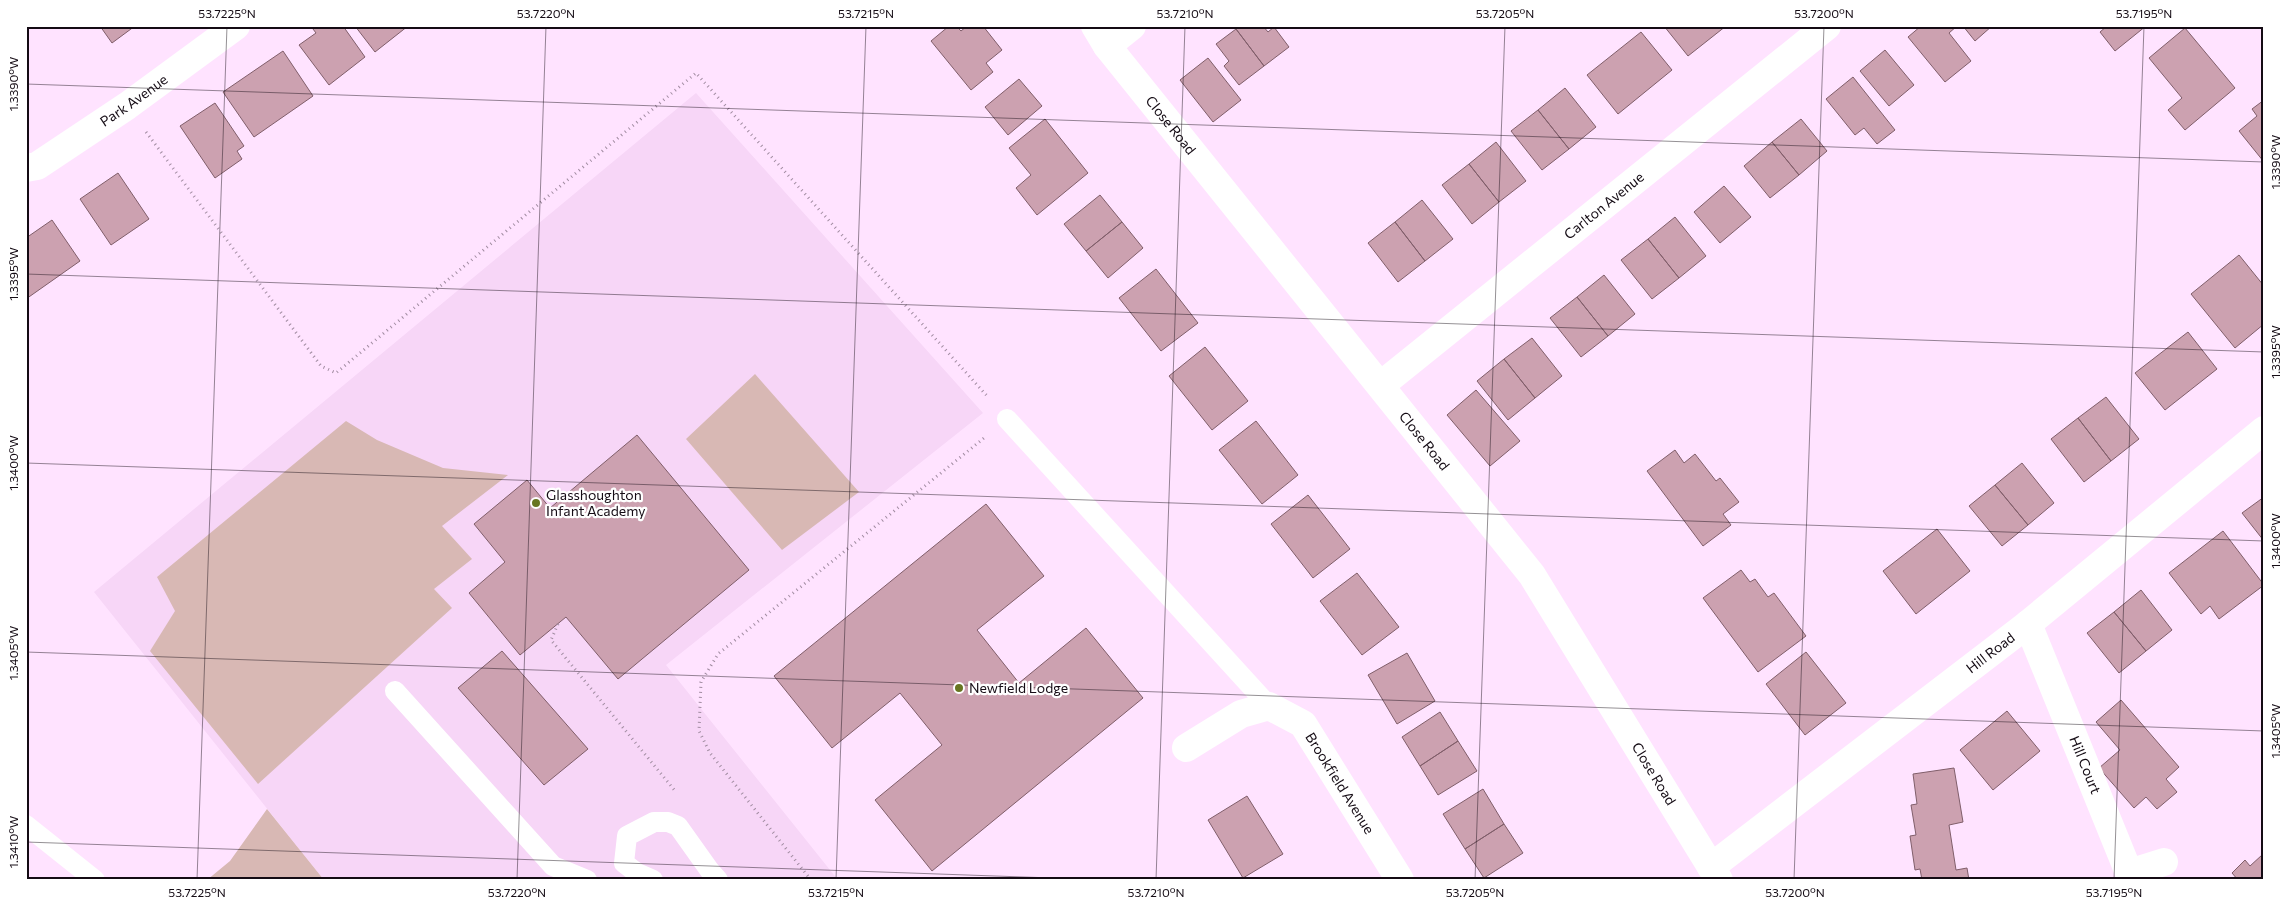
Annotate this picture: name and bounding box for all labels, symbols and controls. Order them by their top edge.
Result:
text: 53.7225°N [198,6,256,20]
text: 53.7220°N [517,6,575,20]
text: 53.7215°N [838,6,894,20]
text: 53.7210°N [1157,6,1213,20]
text: 53.7205°N [1476,6,1534,20]
text: 53.7200°N [1794,6,1854,20]
text: 53.7195°N [2116,6,2172,20]
text: 1.3390°W [6,57,20,111]
street label: Park Avenue [96,70,170,130]
street label: Close Road [1142,92,1200,158]
text: 1.3390°W [2268,135,2282,189]
street label: Carlton Avenue [1560,168,1647,242]
text: 1.3395°W [6,247,20,301]
text: 1.3395°W [2268,325,2282,379]
street label: Close Road [1396,408,1453,474]
text: 1.3400°W [6,435,20,491]
place label: Glasshoughton Infant Academy [546,486,645,519]
marker: Glasshoughton Infant Academy [530,497,542,509]
text: 1.3400°W [2268,513,2282,569]
text: 1.3405°W [6,626,20,680]
street label: Hill Road [1962,628,2018,676]
place label: Newfield Lodge [969,679,1068,696]
marker: Newfield Lodge [953,682,965,694]
text: 1.3405°W [2268,704,2282,758]
street label: Brookfield Avenue [1302,729,1378,837]
street label: Hill Court [2066,733,2105,796]
street label: Close Road [1629,739,1680,808]
text: 1.3410°W [6,816,20,868]
text: 53.7225°N [168,885,226,899]
text: 53.7220°N [488,885,546,899]
text: 53.7215°N [808,885,864,899]
text: 53.7210°N [1128,885,1184,899]
text: 53.7205°N [1446,885,1504,899]
text: 53.7200°N [1765,885,1825,899]
text: 53.7195°N [2086,885,2142,899]

